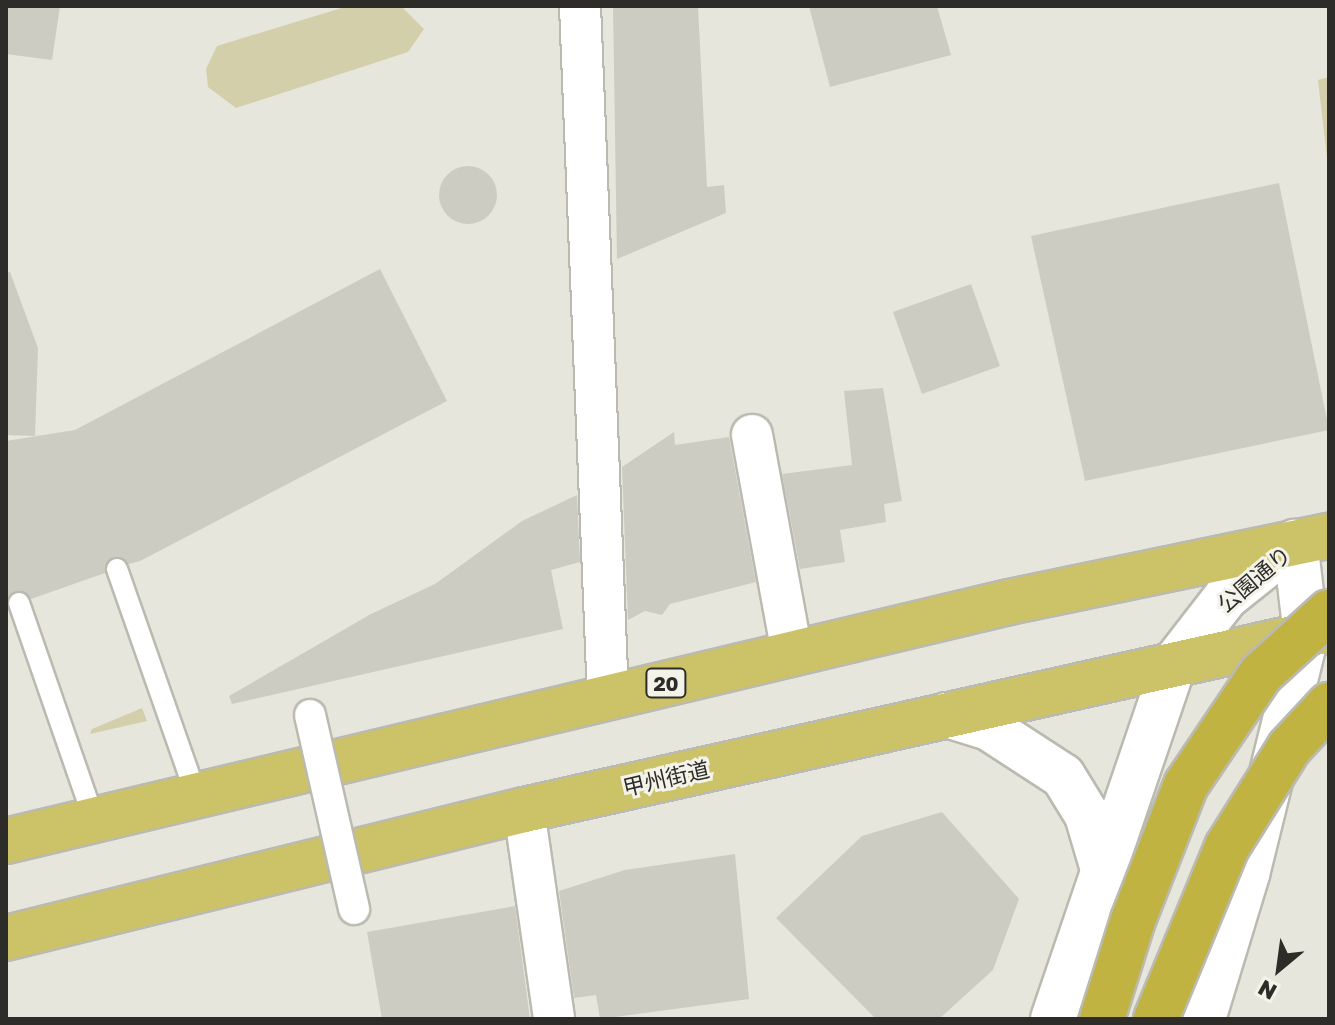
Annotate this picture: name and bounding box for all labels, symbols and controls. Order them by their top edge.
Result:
street label: 公園通り [1212,541,1296,617]
road number: 20 [644,667,688,699]
street label: 甲州街道 [620,755,712,801]
north arrow [1239,929,1319,1009]
text: N [1253,975,1281,1006]

